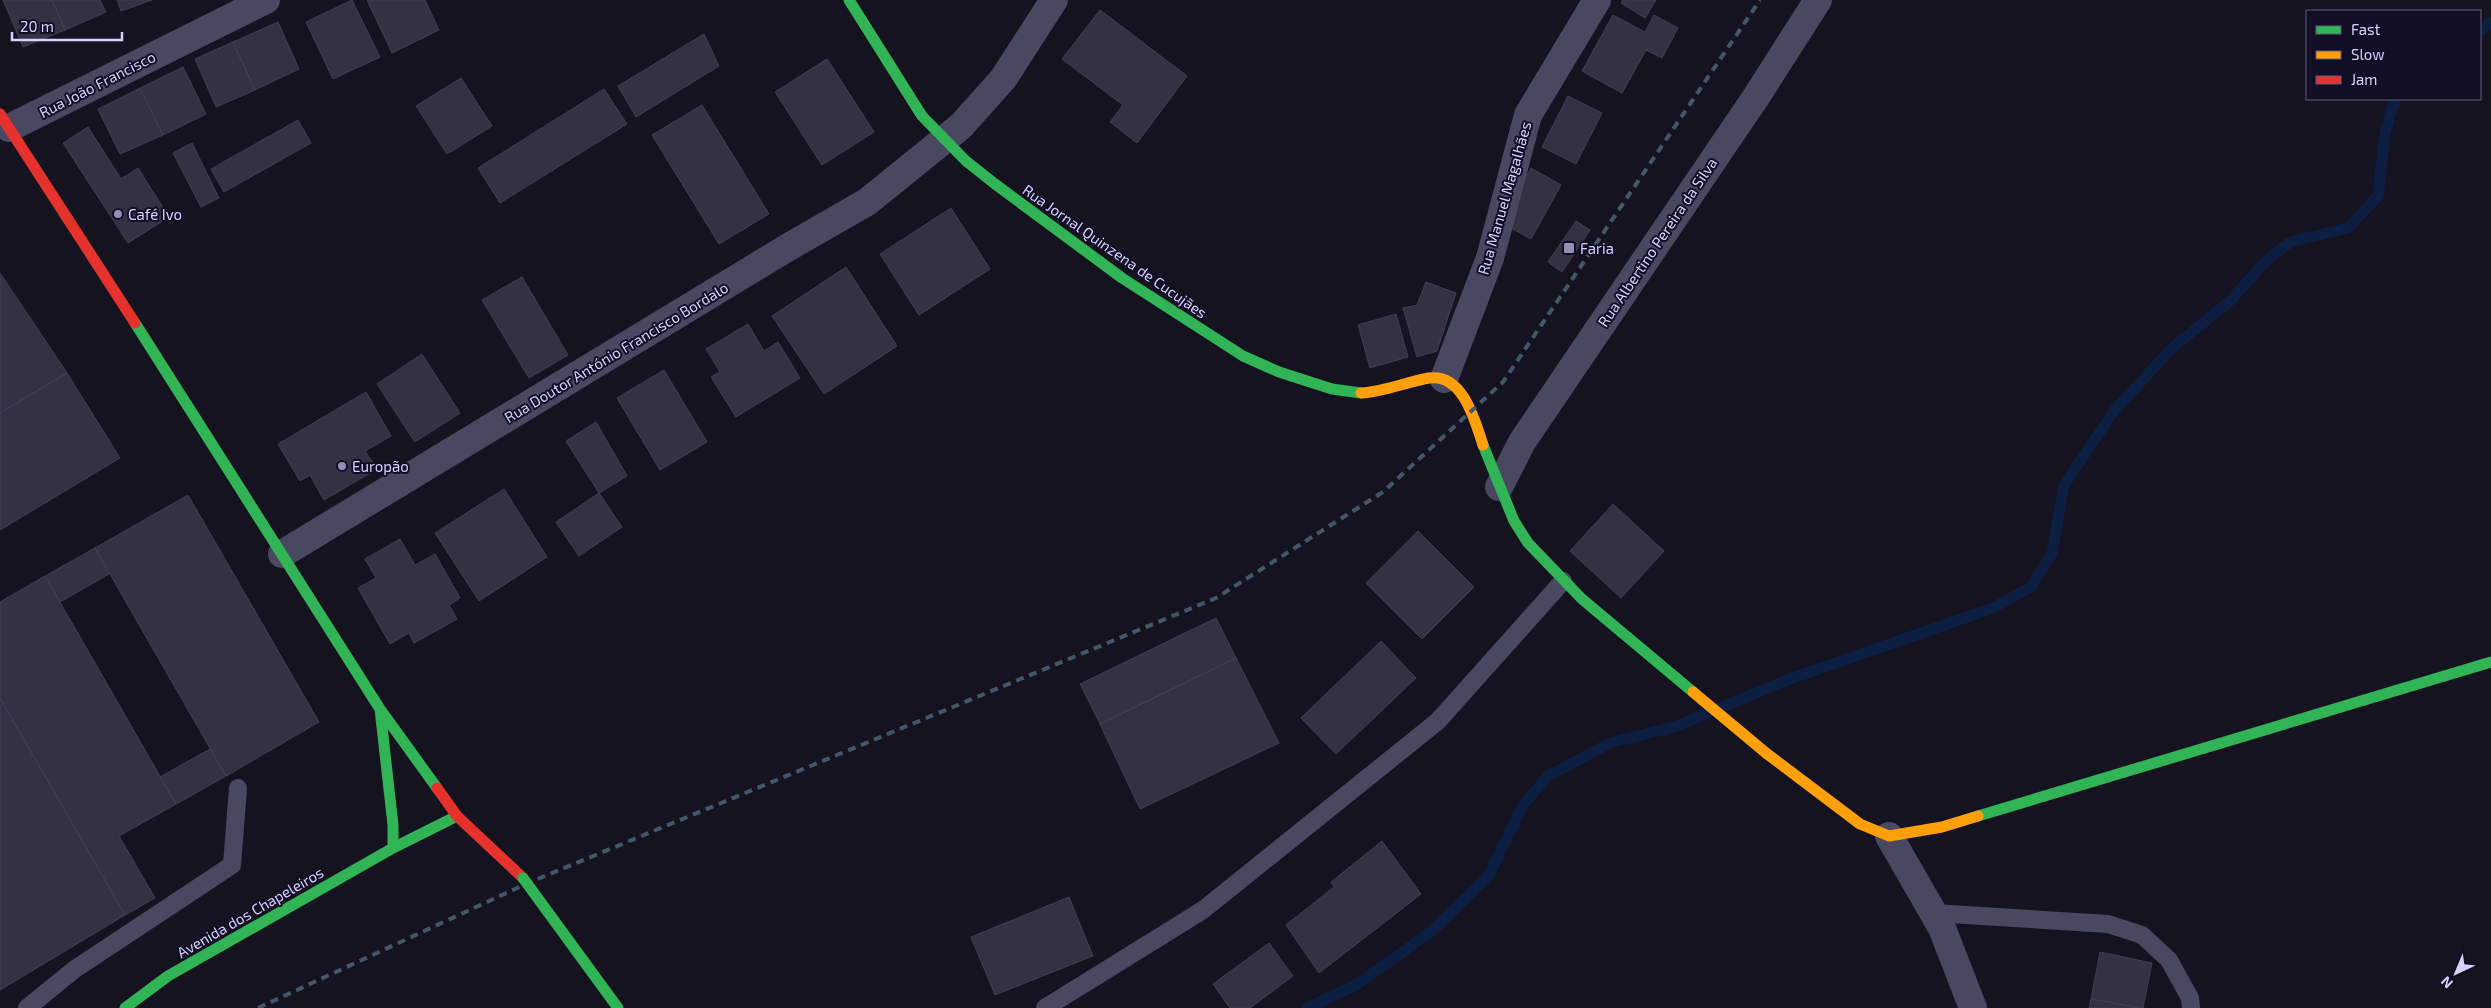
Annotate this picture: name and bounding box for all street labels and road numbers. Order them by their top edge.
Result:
street label: Rua João Francisco [36,47,158,121]
street label: Rua Manuel Magalhães [1473,119,1535,277]
street label: Rua Albertino Pereira da Silva [1594,154,1720,330]
street label: Rua Jornal Quinzena de Cucujães [1019,180,1211,323]
street label: Rua Doutor António Francisco Bordalo [501,278,731,426]
street label: Avenida dos Chapeleiros [174,863,326,961]

